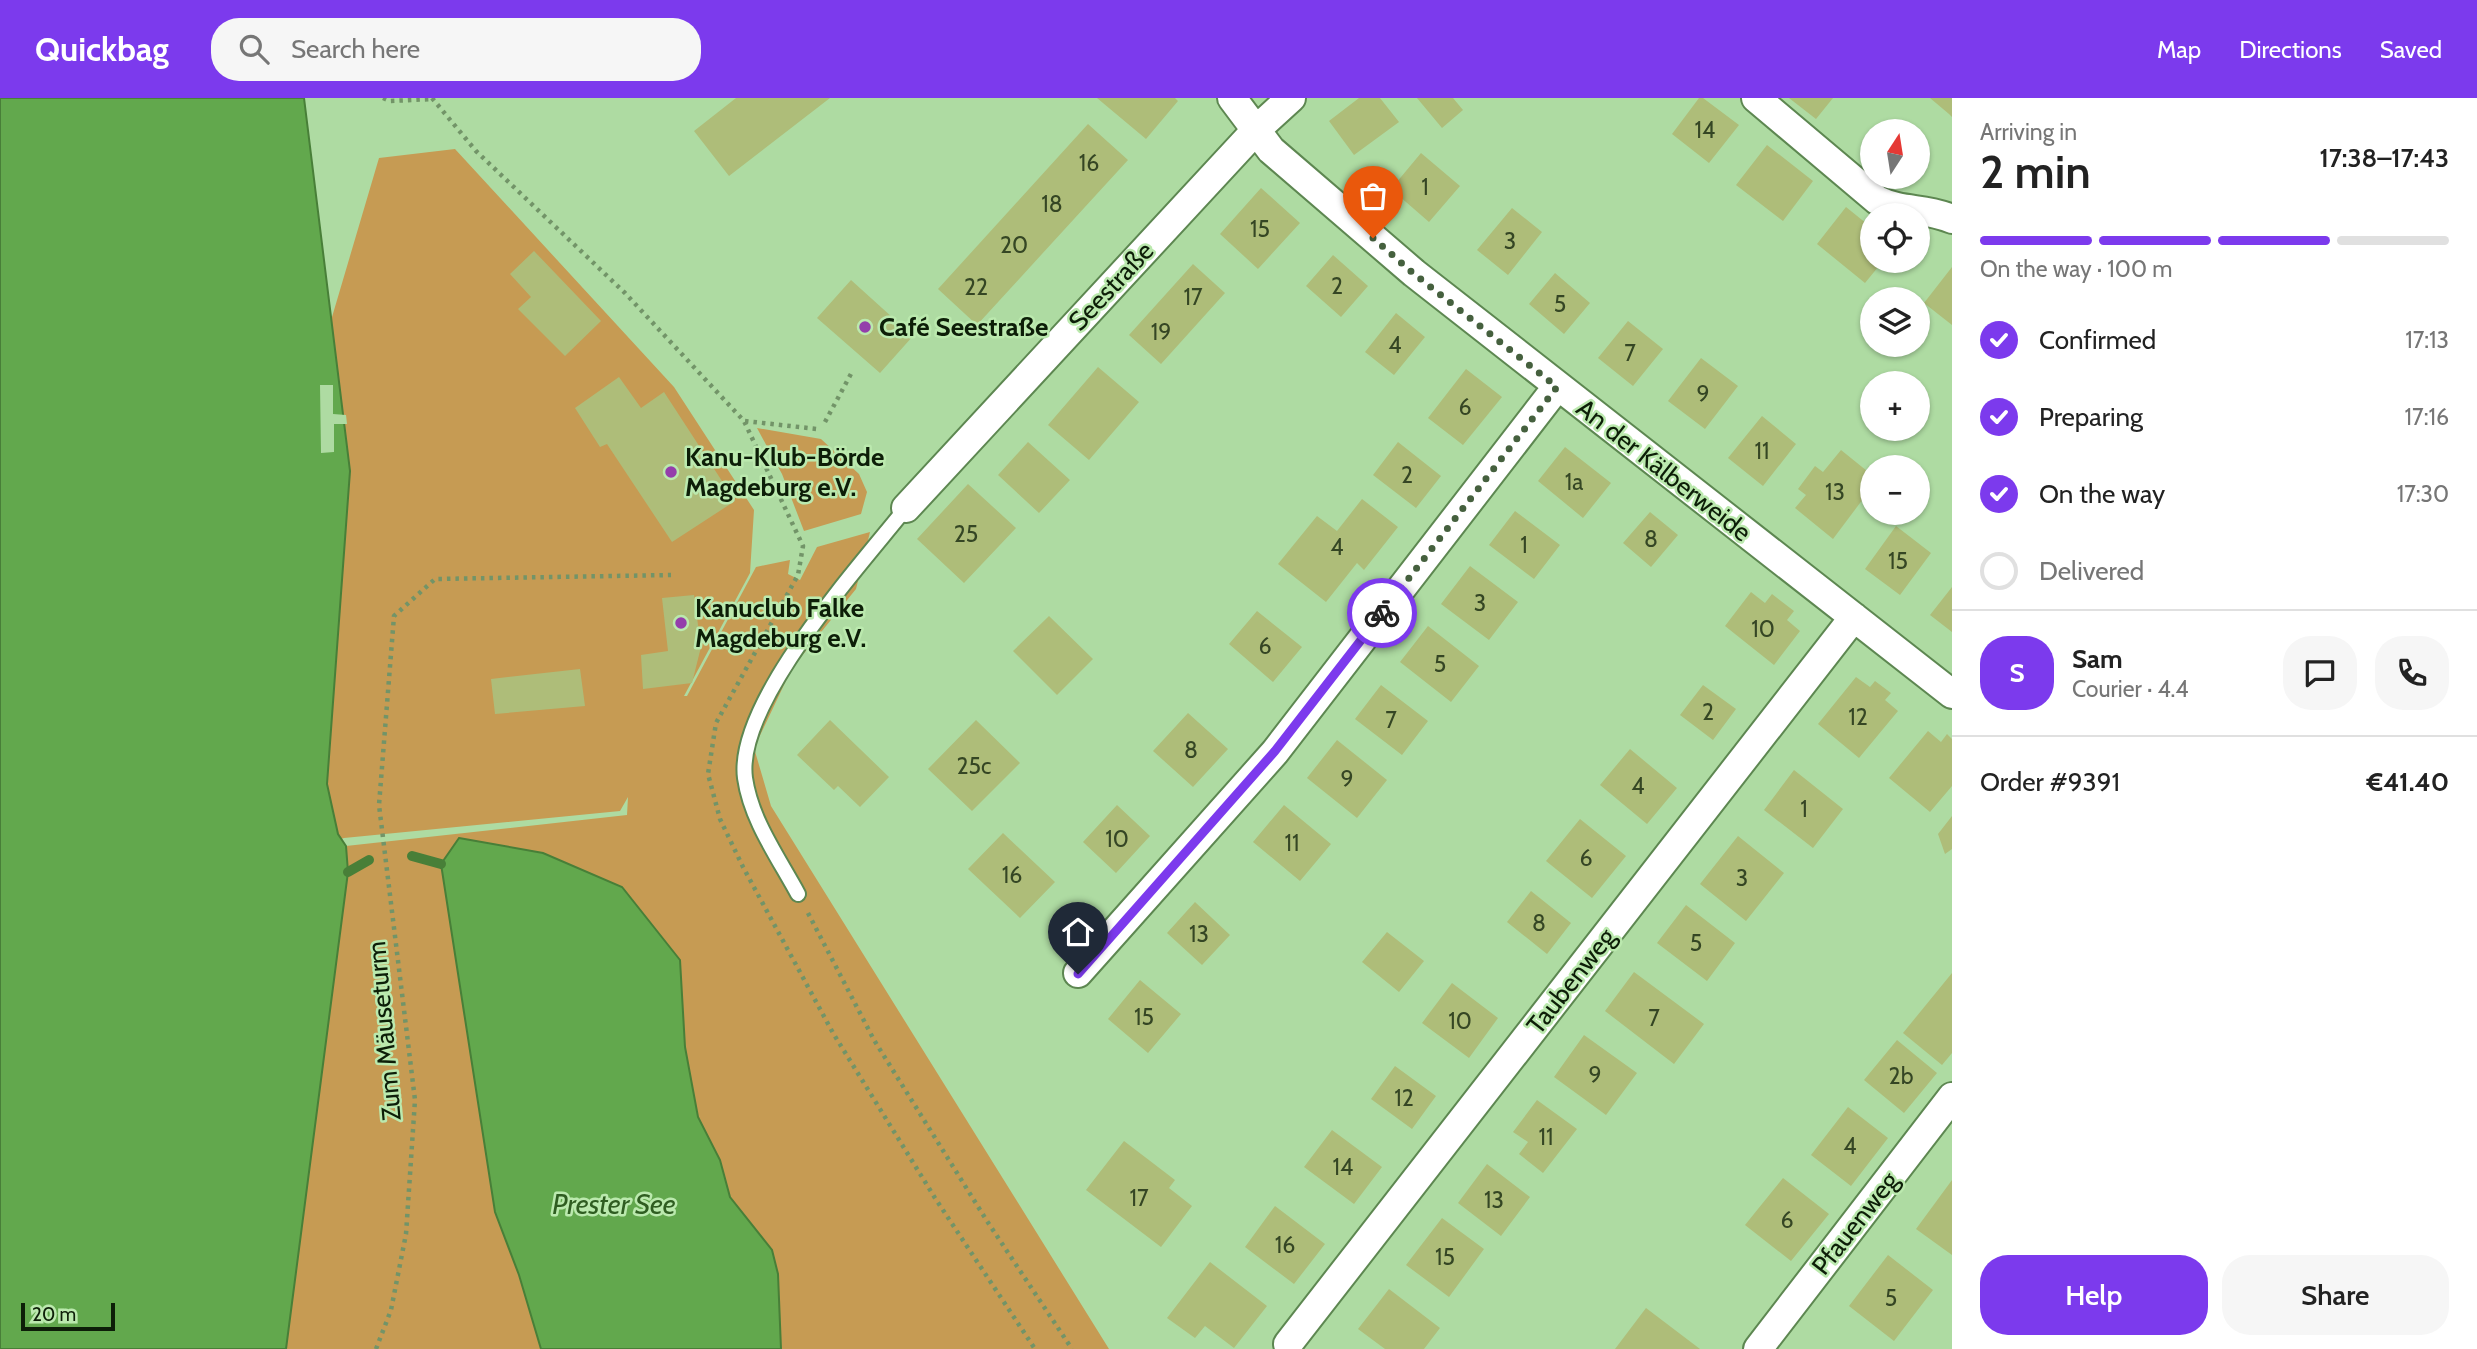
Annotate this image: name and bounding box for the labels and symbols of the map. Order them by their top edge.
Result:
house number: 14 [1695,116,1715,144]
north arrow [1860,119,1930,189]
house number: 16 [1079,149,1099,177]
pin [1343,166,1403,238]
house number: 1 [1421,173,1429,201]
house number: 18 [1041,190,1063,218]
house number: 15 [1250,215,1270,243]
house number: 3 [1504,227,1516,255]
house number: 20 [1000,231,1028,259]
street label: Seestraße [1062,235,1160,337]
house number: 2 [1331,272,1343,300]
house number: 22 [964,273,988,301]
house number: 17 [1183,283,1203,311]
house number: 5 [1554,290,1566,318]
place label: Café Seestraße [879,311,1048,343]
house number: 19 [1151,318,1171,346]
marker: Café Seestraße [857,319,873,335]
house number: 4 [1388,331,1402,359]
house number: 7 [1624,339,1636,367]
house number: 9 [1696,380,1710,408]
street label: An der Kälberweide [1570,392,1758,548]
house number: 6 [1458,393,1472,421]
house number: 11 [1755,437,1770,465]
place label: Kanu-Klub-Börde Magdeburg e.V. [685,441,884,503]
house number: 2 [1401,461,1413,489]
marker: Kanu-Klub-Börde Magdeburg e.V. [663,464,679,480]
house number: 1a [1565,468,1583,496]
house number: 13 [1825,478,1845,506]
house number: 25 [954,520,978,548]
house number: 8 [1644,525,1658,553]
house number: 1 [1520,531,1528,559]
house number: 4 [1330,533,1344,561]
house number: 15 [1888,547,1908,575]
courier [1347,578,1417,648]
house number: 3 [1474,589,1486,617]
place label: Kanuclub Falke Magdeburg e.V. [695,592,866,654]
marker: Kanuclub Falke Magdeburg e.V. [673,615,689,631]
house number: 10 [1751,615,1775,643]
house number: 6 [1258,632,1272,660]
house number: 5 [1434,650,1446,678]
house number: 2 [1702,698,1714,726]
house number: 12 [1848,703,1868,731]
house number: 7 [1385,706,1397,734]
house number: 8 [1184,736,1198,764]
house number: 25c [957,752,991,780]
house number: 9 [1340,765,1354,793]
house number: 4 [1631,772,1645,800]
house number: 1 [1800,795,1808,823]
house number: 10 [1105,825,1129,853]
house number: 11 [1285,829,1300,857]
house number: 6 [1579,844,1593,872]
house number: 16 [1002,861,1022,889]
house number: 3 [1736,864,1748,892]
pin [1048,902,1108,974]
house number: 8 [1532,909,1546,937]
house number: 13 [1189,920,1209,948]
street label: Taubenweg [1520,921,1623,1040]
house number: 5 [1690,929,1702,957]
street label: Zum Mäuseturm [360,940,408,1122]
house number: 15 [1134,1003,1154,1031]
house number: 7 [1648,1004,1660,1032]
house number: 10 [1448,1007,1472,1035]
house number: 9 [1588,1061,1602,1089]
house number: 2b [1889,1062,1914,1090]
house number: 12 [1394,1084,1414,1112]
house number: 11 [1539,1123,1554,1151]
house number: 4 [1843,1132,1857,1160]
house number: 14 [1333,1153,1353,1181]
street label: Pfauenweg [1805,1164,1906,1281]
house number: 17 [1129,1184,1149,1212]
house number: 13 [1484,1186,1504,1214]
water label: Prester See [552,1187,676,1221]
house number: 6 [1780,1206,1794,1234]
house number: 16 [1275,1231,1295,1259]
house number: 15 [1435,1243,1455,1271]
house number: 5 [1885,1284,1897,1312]
scale bar [21,1300,116,1332]

